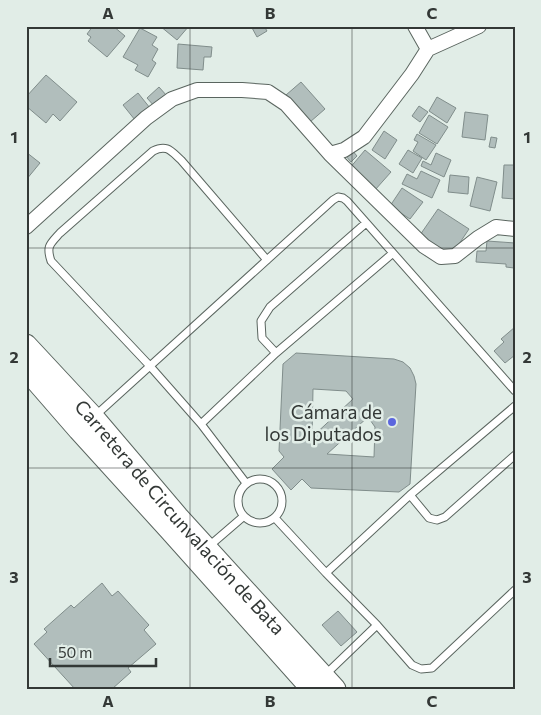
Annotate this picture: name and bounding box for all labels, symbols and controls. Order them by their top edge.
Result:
text: A [102,3,114,22]
text: B [265,3,276,22]
text: C [427,3,438,22]
text: 1 [10,127,18,146]
text: 1 [523,127,531,146]
text: 2 [9,347,19,366]
text: 2 [522,347,532,366]
street label: Carretera de Circunvalación de Bata [71,394,291,639]
place label: Cámara de los Diputados [264,400,382,445]
marker: Cámara de los Diputados [386,416,398,428]
text: 3 [9,567,19,586]
text: 3 [522,567,532,586]
scale bar [50,635,156,667]
text: 50 m [58,643,92,661]
text: A [102,691,114,710]
text: B [265,691,276,710]
text: C [427,691,438,710]

